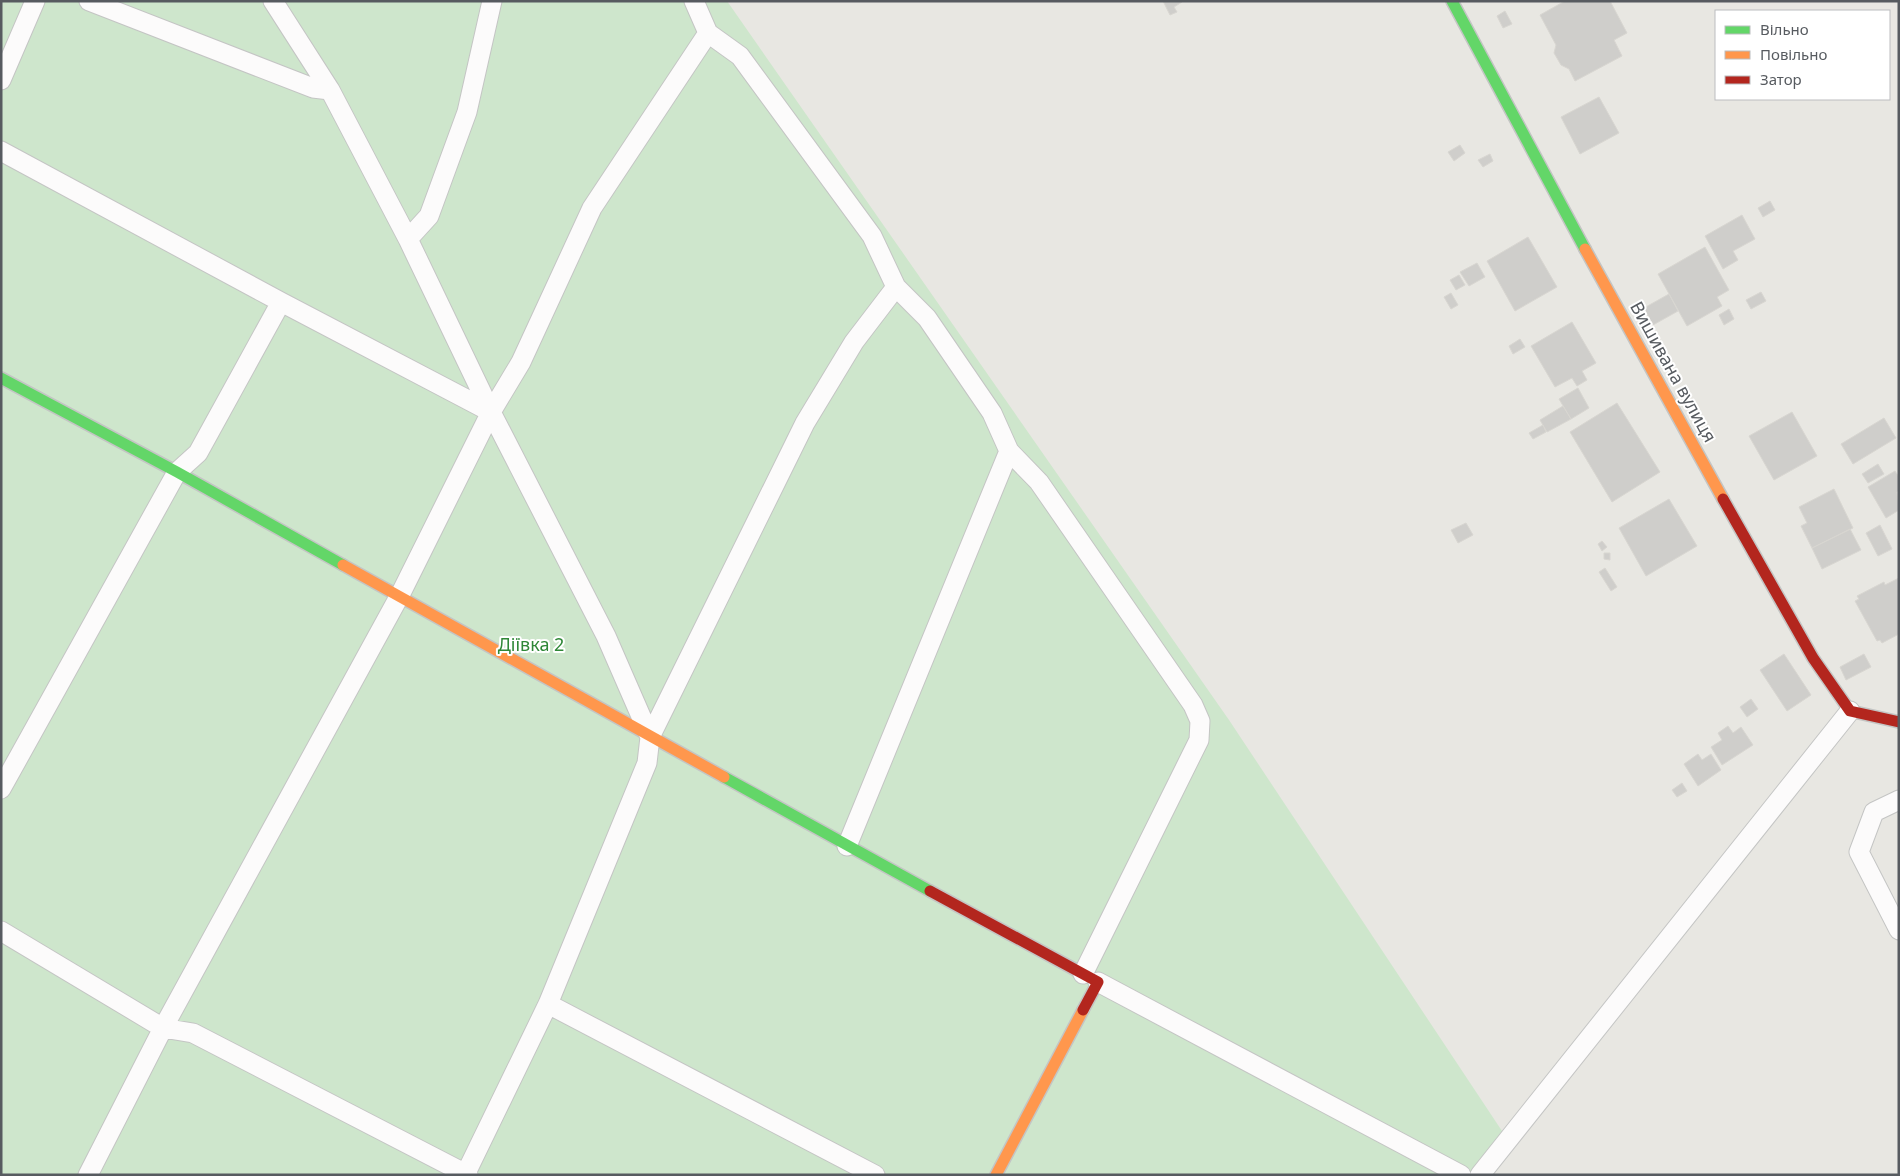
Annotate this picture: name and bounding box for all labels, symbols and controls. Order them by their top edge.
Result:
legend [1715,10,1890,100]
text: Вільно [1760,19,1809,39]
text: Повільно [1760,44,1827,64]
text: Затор [1760,69,1802,89]
street label: Вишивана вулиця [1625,297,1723,446]
park label: Діївка 2 [498,632,564,656]

